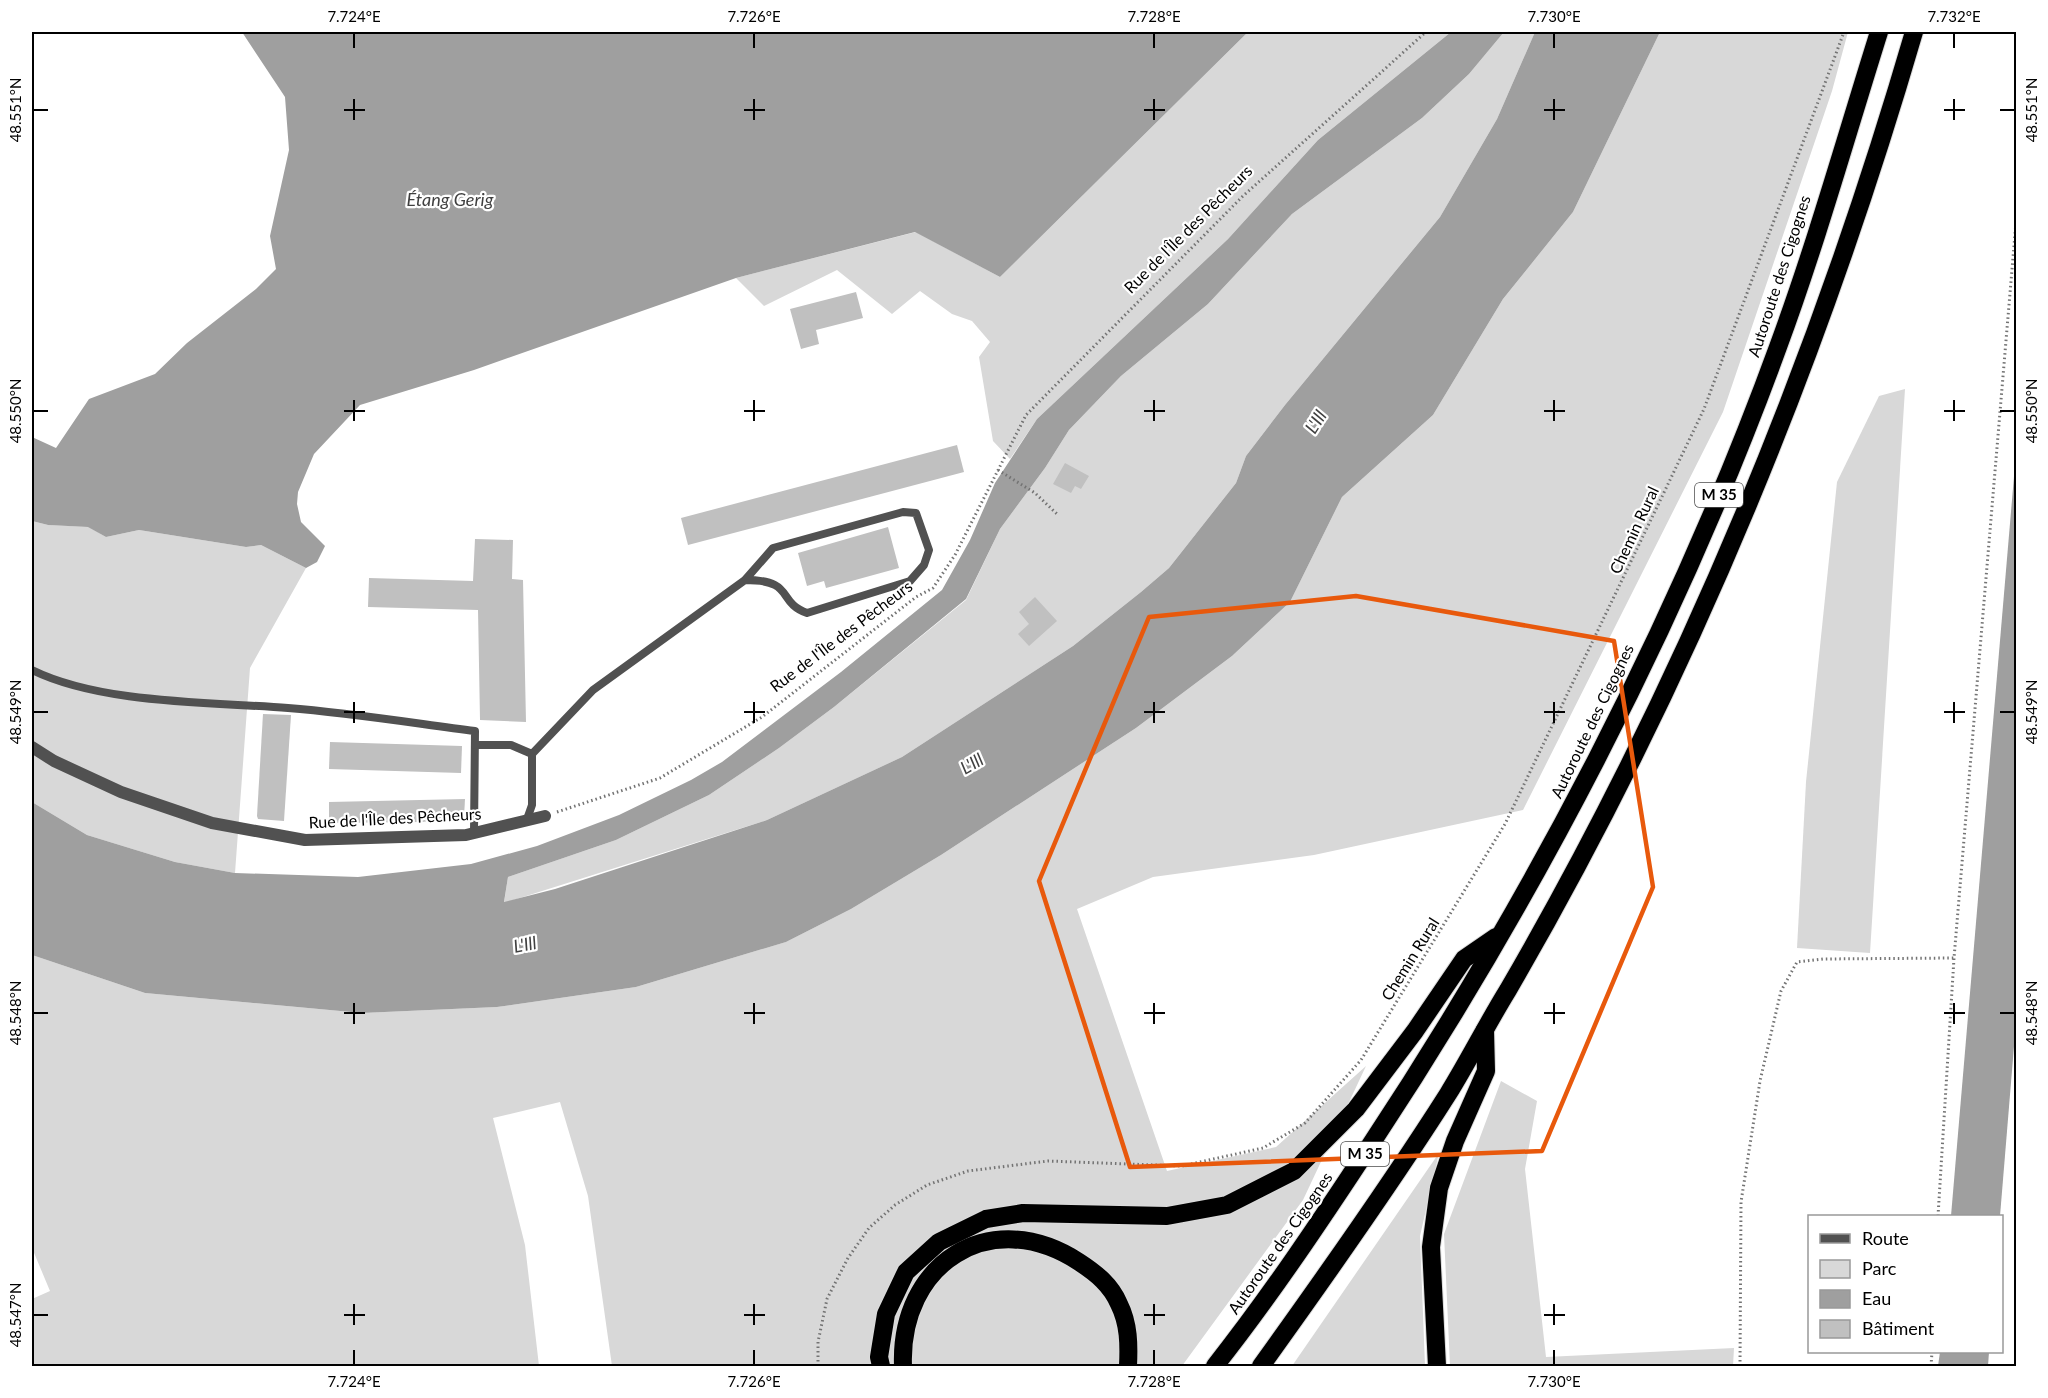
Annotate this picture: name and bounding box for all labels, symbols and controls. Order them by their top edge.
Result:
text: 7.724°E [327,7,381,25]
text: 7.726°E [727,7,781,25]
text: 7.728°E [1127,7,1181,25]
text: 7.730°E [1527,7,1581,25]
text: 7.732°E [1927,7,1981,25]
text: 48.551°N [6,78,24,142]
text: 48.551°N [2022,78,2040,142]
street label: Rue de l'Île des Pêcheurs [1120,161,1256,297]
water label: Étang Gerig [407,188,494,210]
street label: Autoroute des Cigognes [1743,193,1814,359]
text: 48.550°N [6,379,24,443]
text: 48.550°N [2022,379,2040,443]
water label: L'Ill [1300,406,1331,437]
street label: Chemin Rural [1605,483,1662,576]
road number: M 35 [1695,483,1743,507]
street label: Rue de l'Île des Pêcheurs [766,576,916,695]
street label: Autoroute des Cigognes [1546,641,1637,801]
text: 48.549°N [6,680,24,744]
text: 48.549°N [2022,680,2040,744]
water label: L'Ill [956,748,987,778]
street label: Rue de l'Île des Pêcheurs [308,803,482,832]
street label: Chemin Rural [1377,914,1443,1004]
water label: L'Ill [511,931,538,957]
text: 48.548°N [6,981,24,1045]
text: 48.548°N [2022,981,2040,1045]
road number: M 35 [1341,1142,1389,1166]
street label: Autoroute des Cigognes [1223,1168,1336,1317]
legend [1808,1215,2003,1353]
text: Route [1862,1227,1909,1249]
text: Parc [1862,1257,1897,1279]
text: 48.547°N [6,1283,24,1347]
text: Eau [1862,1287,1891,1309]
text: Bâtiment [1862,1317,1935,1339]
text: 7.724°E [327,1372,381,1390]
text: 7.726°E [727,1372,781,1390]
text: 7.728°E [1127,1372,1181,1390]
text: 7.730°E [1527,1372,1581,1390]

